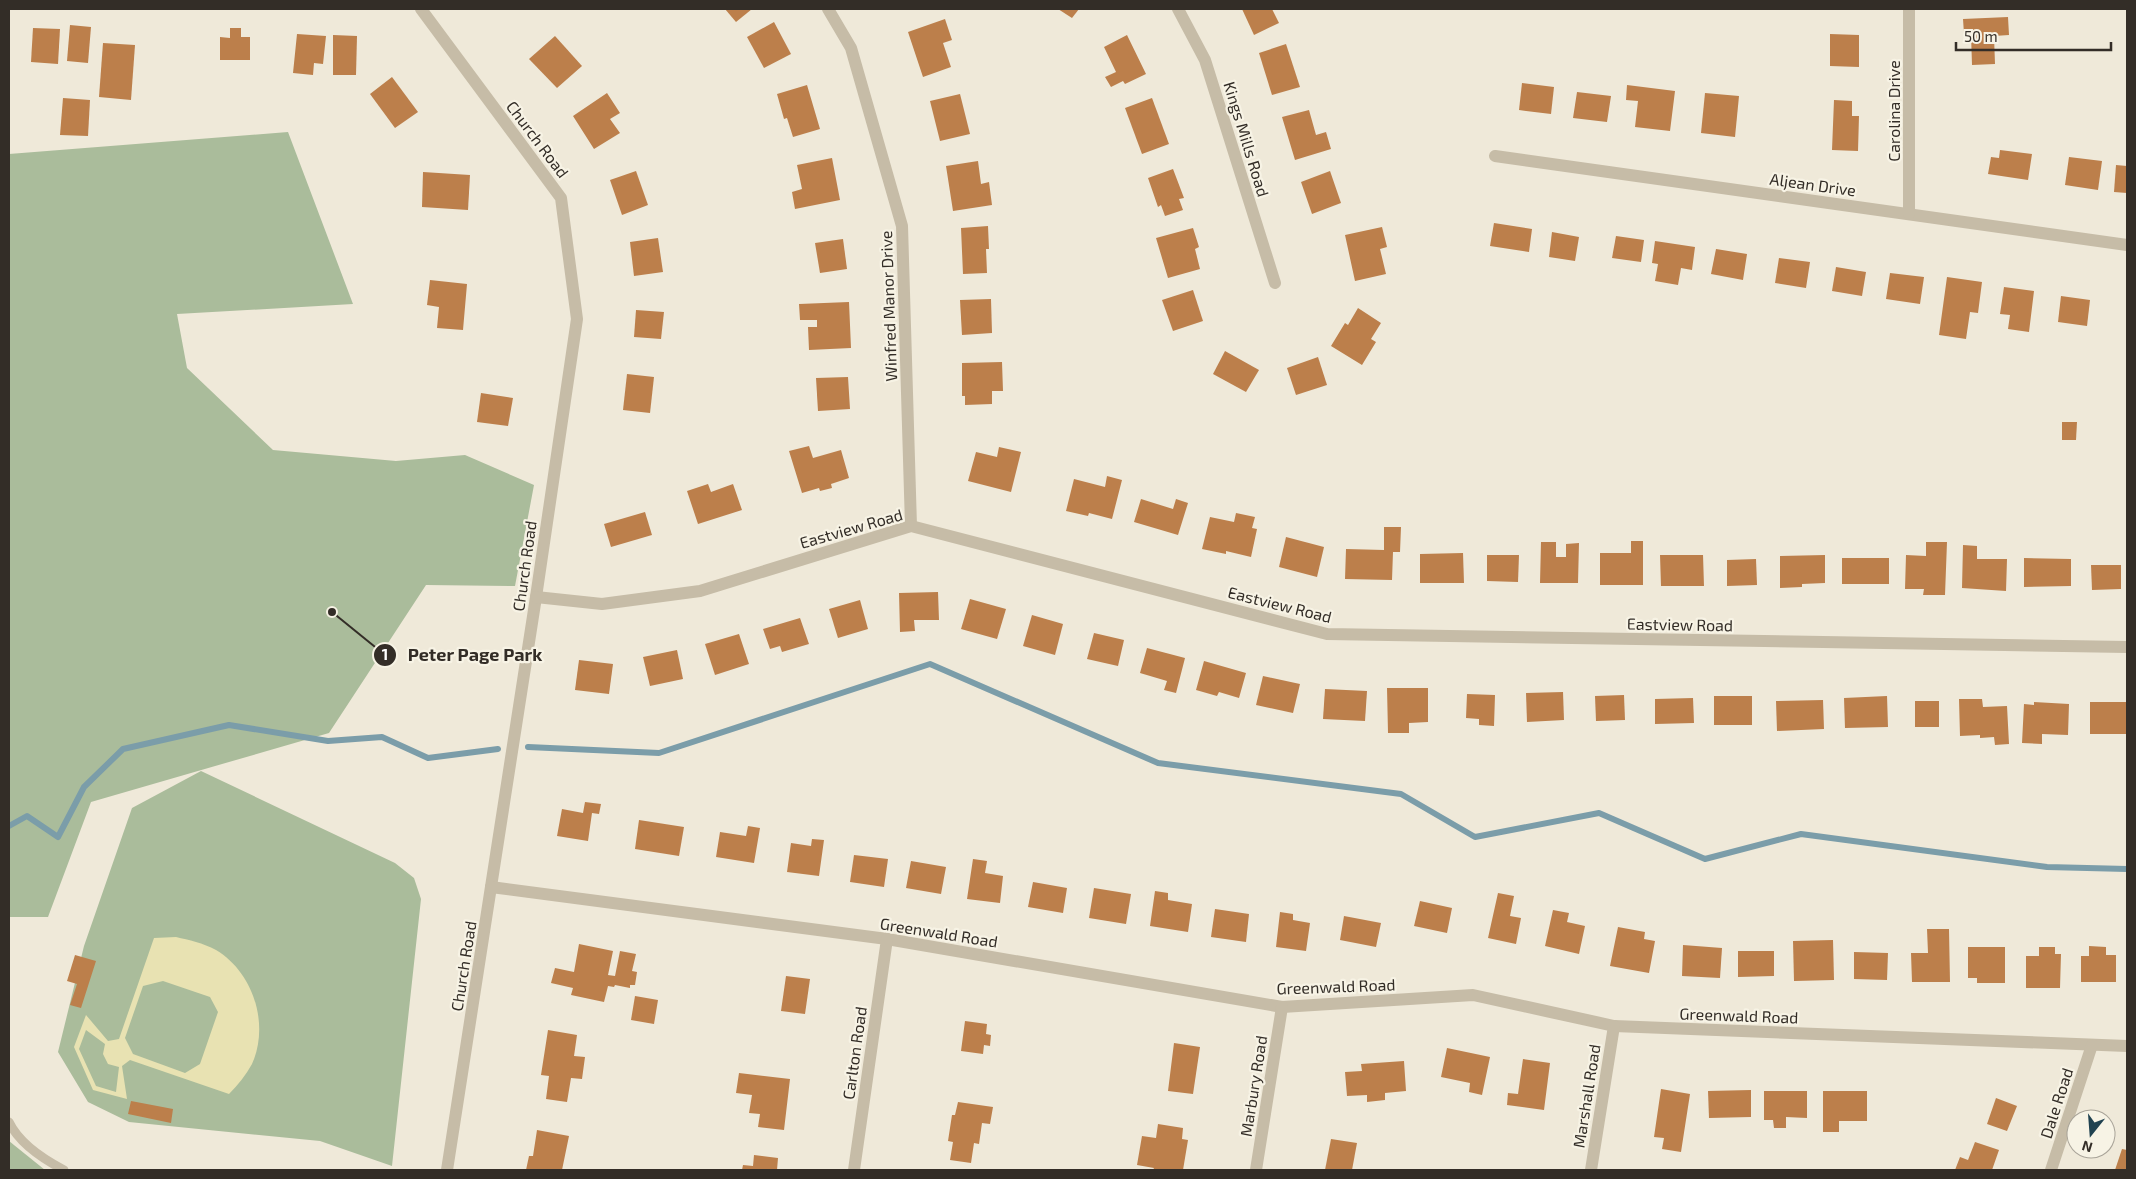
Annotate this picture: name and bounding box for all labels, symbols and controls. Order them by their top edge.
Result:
scale bar [1956,20,2111,52]
text: 50 m [1964,27,1998,45]
street label: Carolina Drive [1884,60,1903,162]
street label: Kings Mills Road [1220,79,1274,199]
street label: Church Road [503,97,573,181]
street label: Aljean Drive [1768,169,1857,200]
street label: Winfred Manor Drive [876,230,900,382]
street label: Eastview Road [797,504,905,552]
street label: Church Road [508,519,540,613]
street label: Eastview Road [1226,582,1334,626]
street label: Eastview Road [1627,614,1733,634]
callout: Peter Page Park [373,638,553,671]
text: Peter Page Park [408,643,542,665]
text: 1 [382,645,388,663]
street label: Greenwald Road [879,913,999,951]
street label: Church Road [446,919,480,1013]
street label: Greenwald Road [1276,974,1396,998]
street label: Greenwald Road [1679,1003,1799,1027]
street label: Carlton Road [838,1005,870,1101]
street label: Marbury Road [1236,1034,1270,1138]
street label: Marshall Road [1568,1043,1604,1149]
street label: Dale Road [2036,1065,2076,1141]
north arrow [2066,1109,2116,1159]
text: N [2080,1137,2094,1157]

